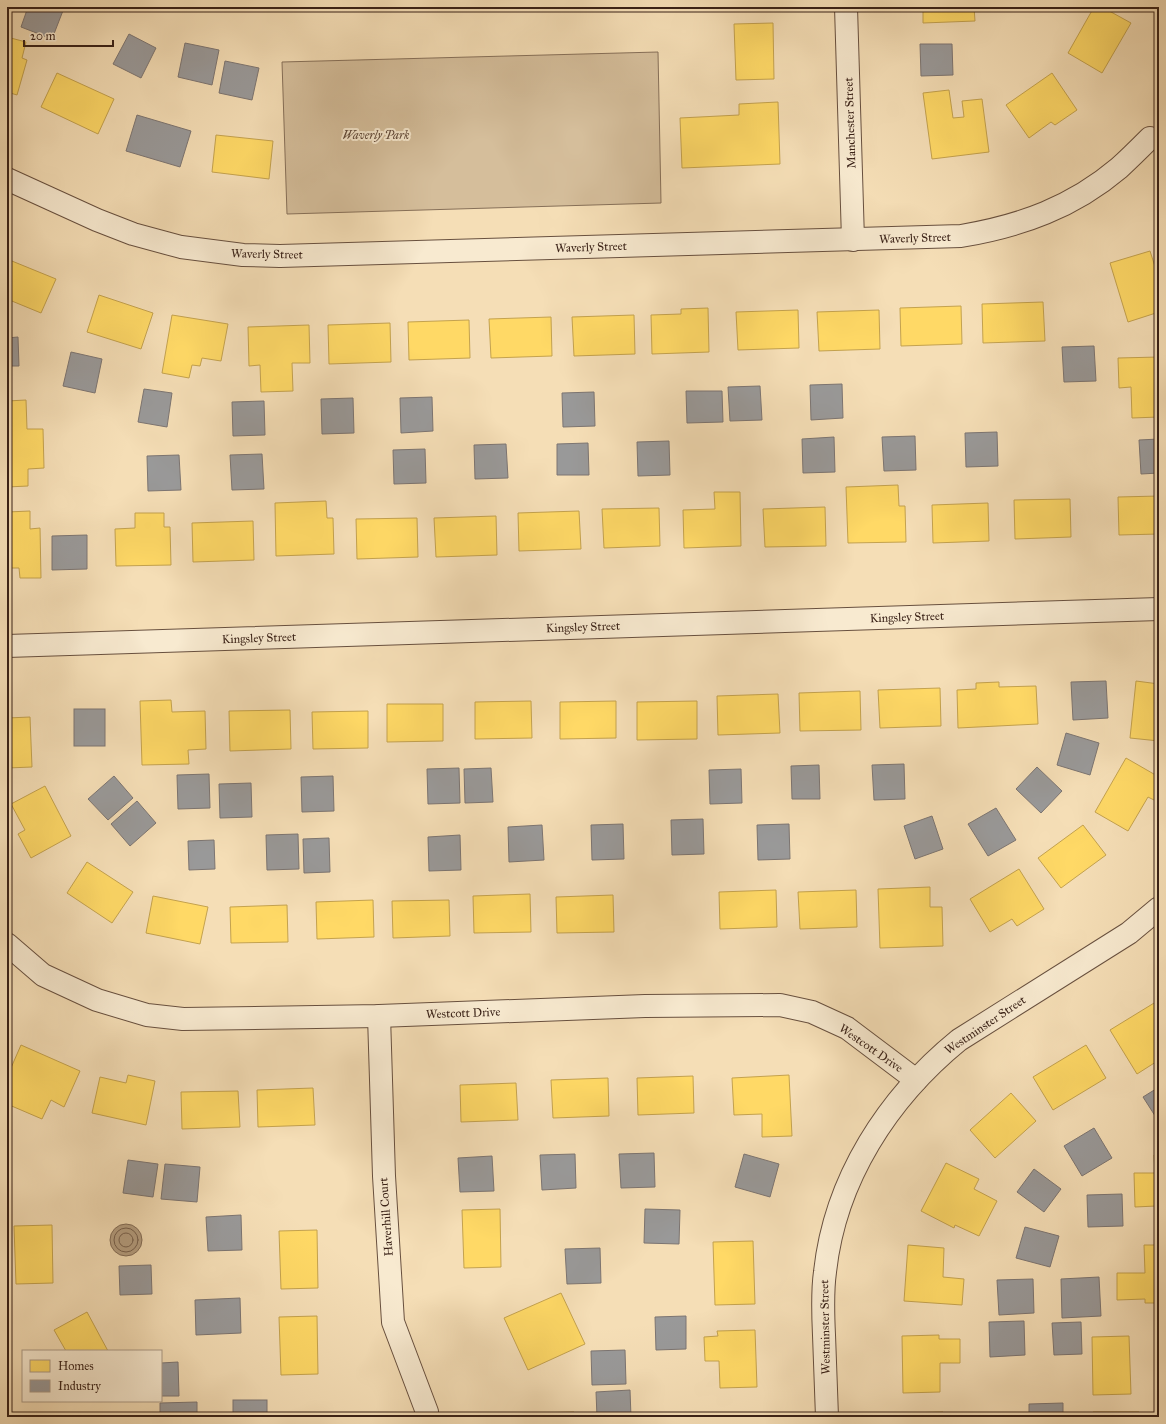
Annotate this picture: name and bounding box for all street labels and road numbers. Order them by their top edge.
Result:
street label: Manchester Street [841,76,859,169]
street label: Waverly Street [879,230,952,246]
street label: Waverly Street [555,239,628,255]
street label: Waverly Street [231,246,304,262]
street label: Kingsley Street [870,609,945,626]
street label: Kingsley Street [546,619,621,636]
street label: Kingsley Street [222,630,297,647]
street label: Westminster Street [942,992,1029,1057]
street label: Westcott Drive [425,1005,501,1021]
street label: Westcott Drive [836,1021,906,1075]
street label: Haverhill Court [376,1176,396,1257]
street label: Westminster Street [817,1279,833,1375]

